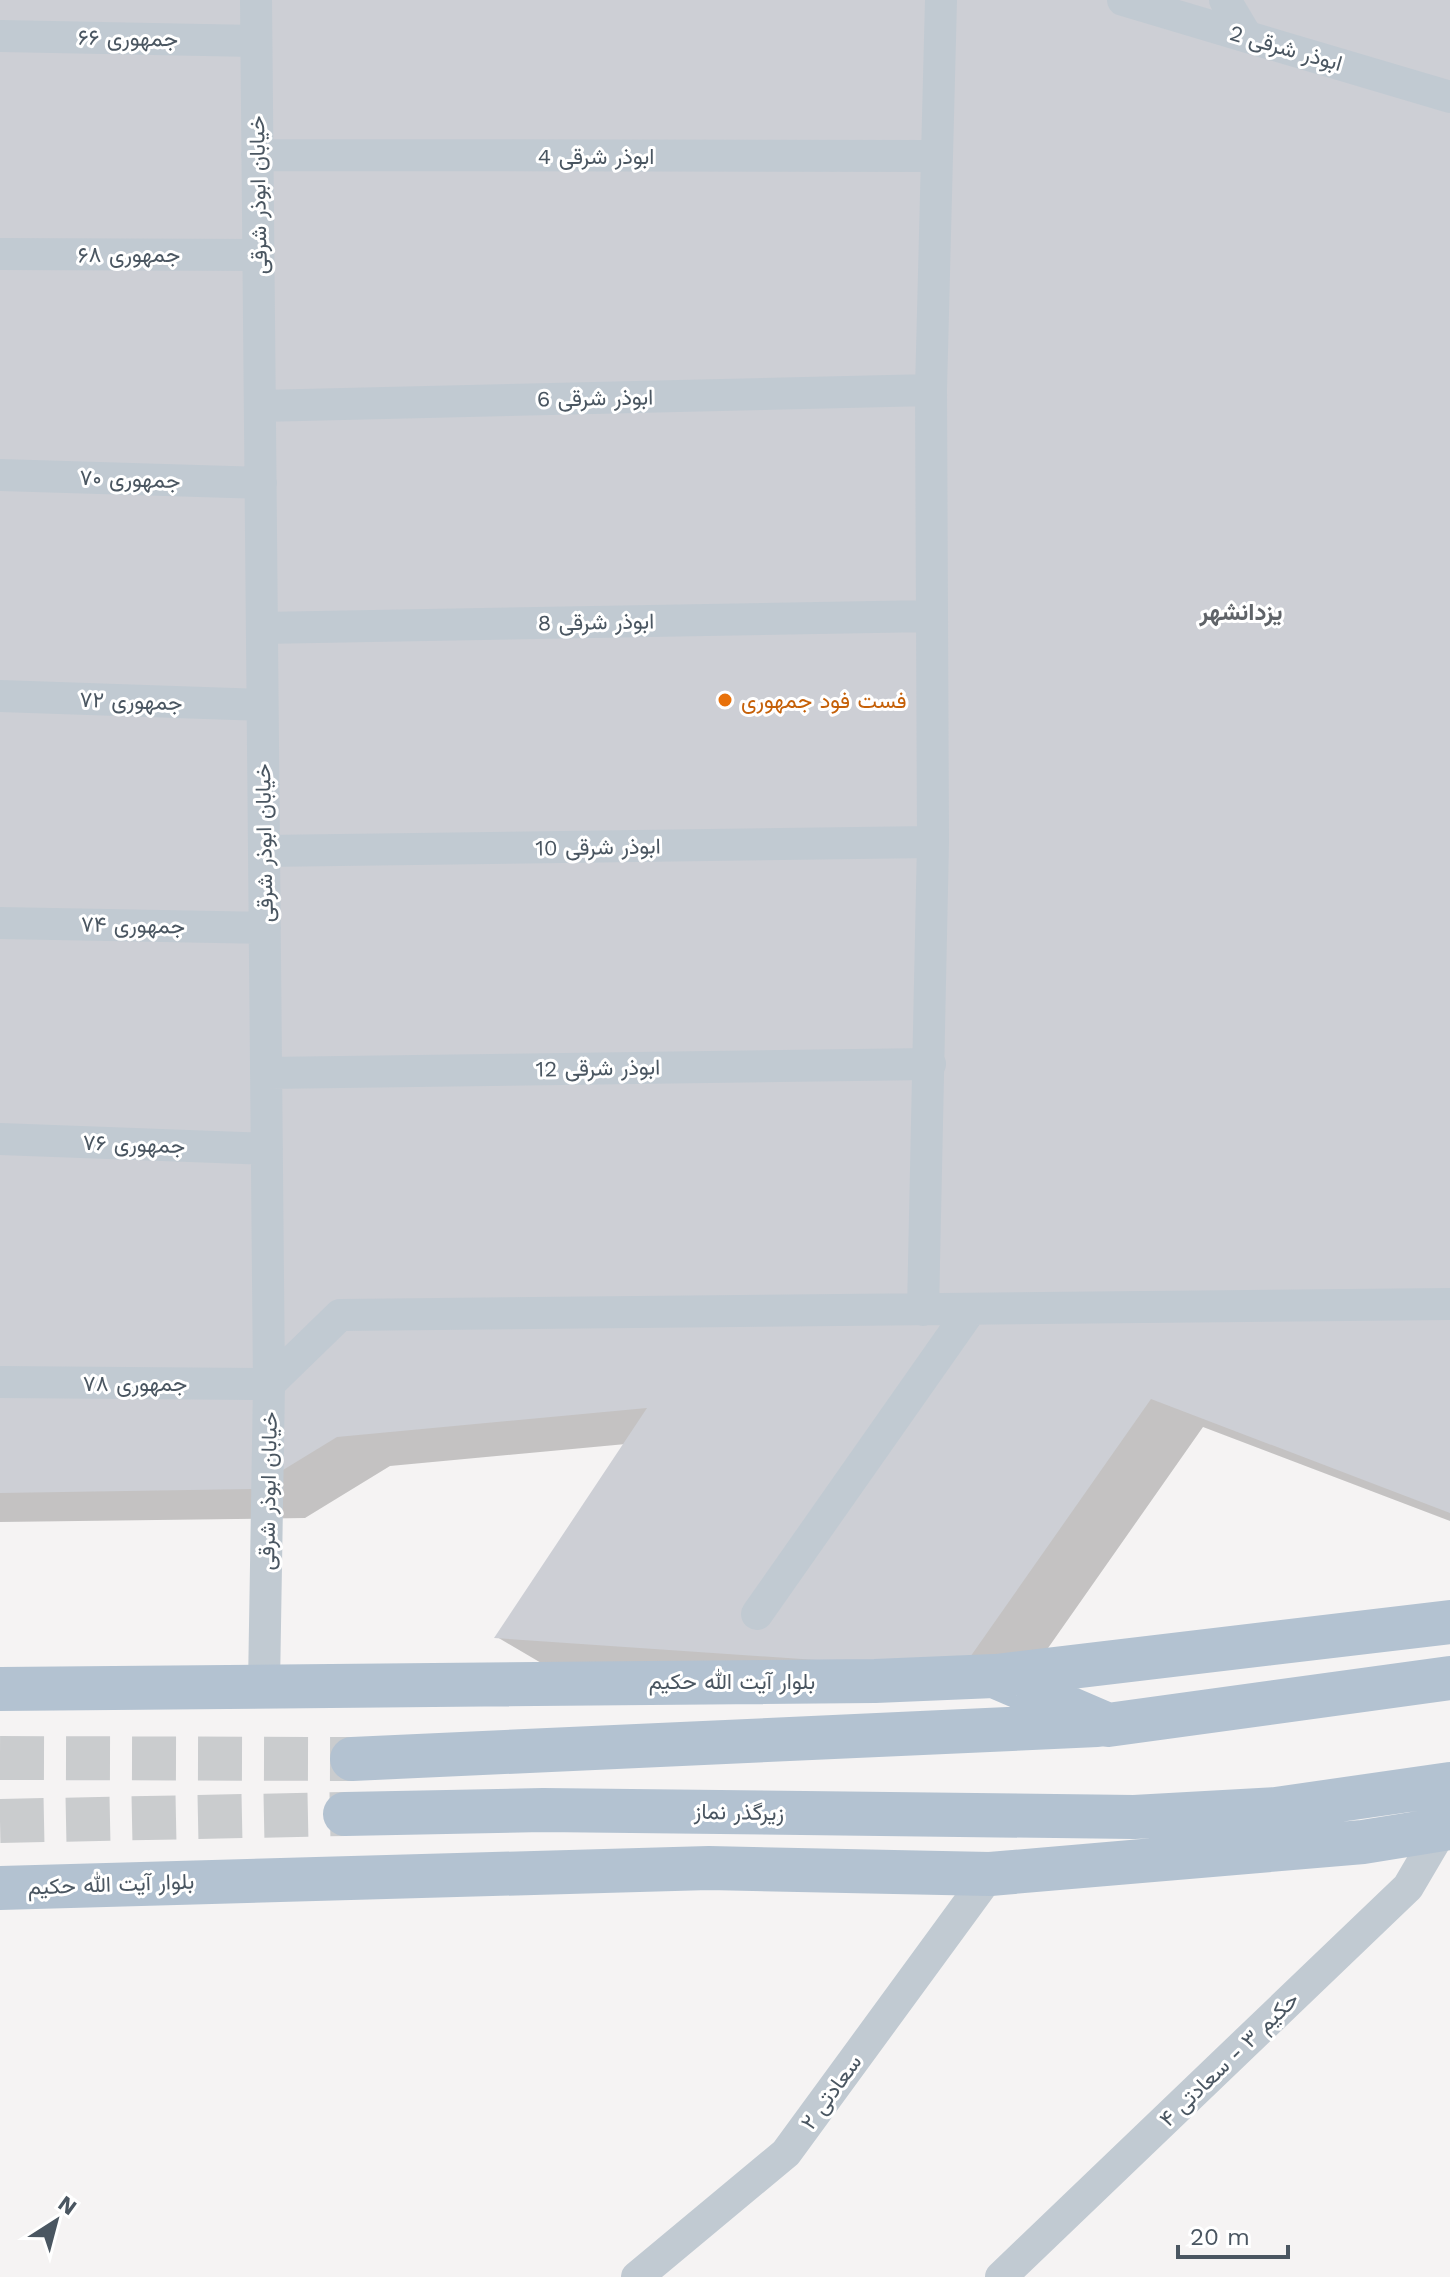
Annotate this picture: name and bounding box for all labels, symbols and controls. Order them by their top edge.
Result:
street label: ابوذر شرقی 2 [1227,20,1345,77]
street label: جمهوری ۶۶ [78,25,178,52]
street label: خیابان ابوذر شرقی [244,115,273,275]
street label: ابوذر شرقی 4 [538,144,654,170]
street label: جمهوری ۶۸ [78,242,180,268]
street label: ابوذر شرقی 6 [537,384,653,413]
street label: جمهوری ۷۰ [79,465,181,494]
district label: یزدانشهر [1198,598,1283,627]
street label: ابوذر شرقی 8 [537,608,655,637]
street label: جمهوری ۷۲ [79,687,183,716]
place label: فست فود جمهوری [741,688,907,714]
marker: فست فود جمهوری [716,691,734,709]
street label: خیابان ابوذر شرقی [250,763,279,923]
street label: ابوذر شرقی 10 [535,833,661,862]
street label: جمهوری ۷۴ [81,912,185,939]
street label: ابوذر شرقی 12 [536,1054,660,1083]
street label: جمهوری ۷۶ [82,1130,186,1159]
street label: جمهوری ۷۸ [83,1371,187,1397]
street label: خیابان ابوذر شرقی [254,1411,283,1571]
street label: بلوار آیت الله حکیم [649,1668,815,1696]
street label: زیرگذر نماز [693,1799,784,1826]
street label: بلوار آیت الله حکیم [27,1868,195,1901]
street label: حکیم ۳ - سعادتی ۴ [1154,1986,1305,2133]
street label: سعادتی ۲ [796,2050,867,2135]
north arrow [16,2181,96,2261]
text: N [54,2190,81,2220]
scale bar [1178,2209,1288,2259]
text: 20 m [1190,2223,1250,2251]

